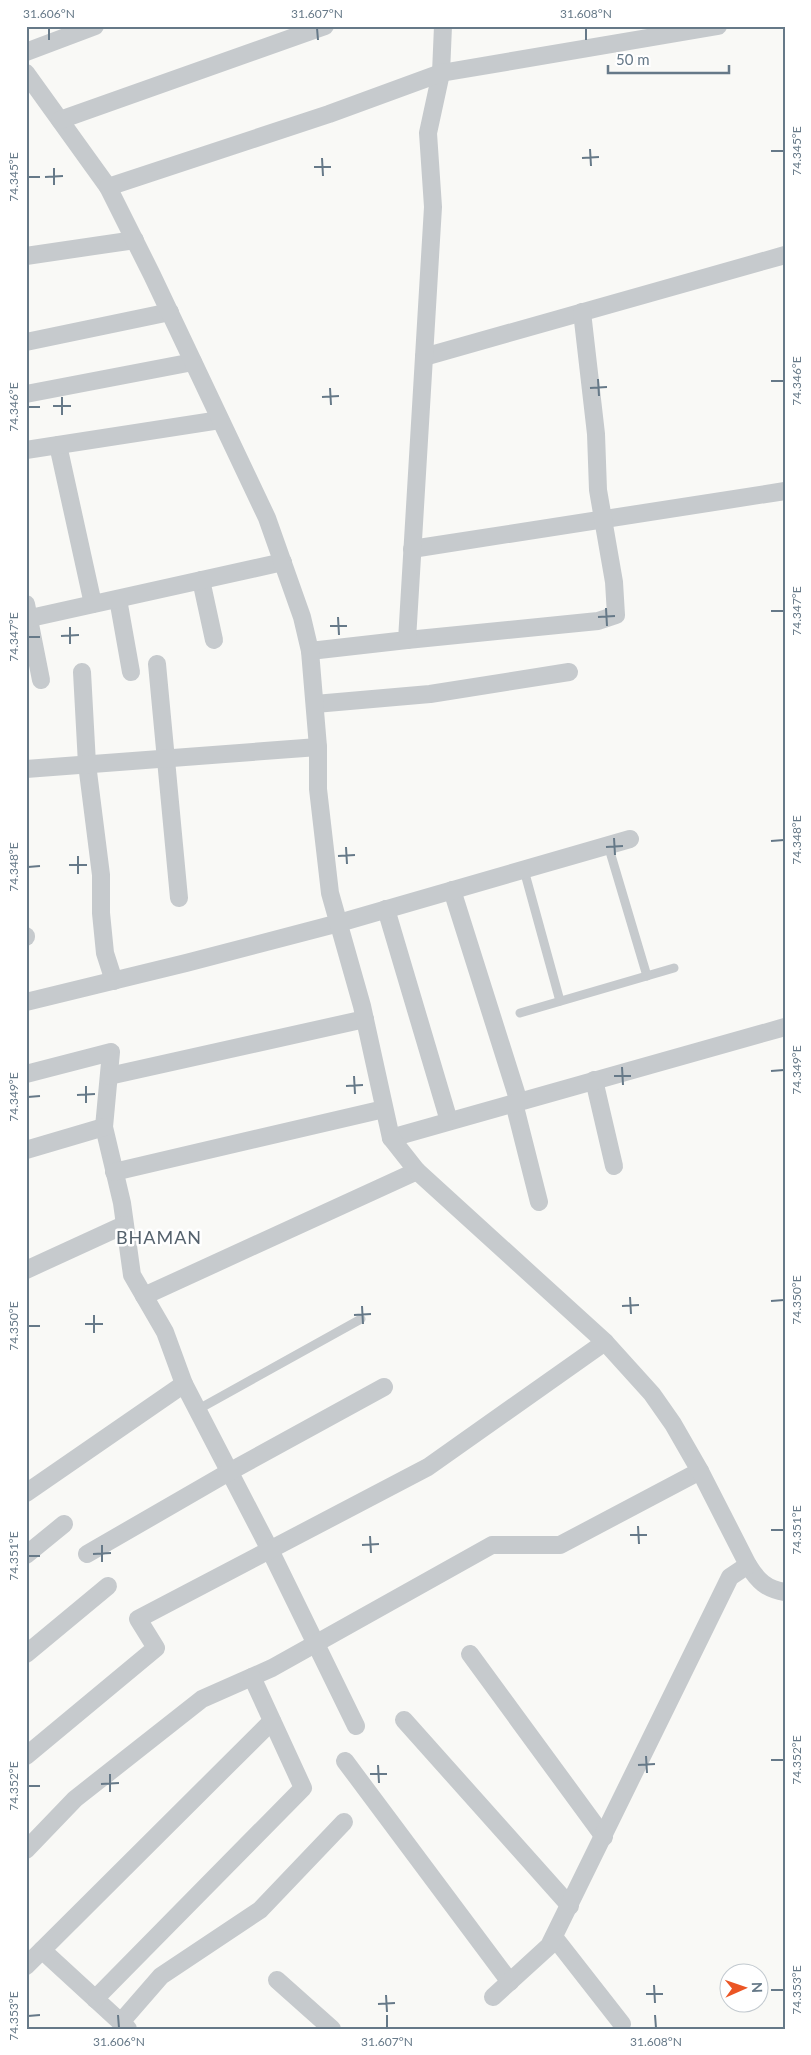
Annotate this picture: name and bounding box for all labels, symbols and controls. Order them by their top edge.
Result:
text: 31.606°N [23,6,75,21]
text: 31.607°N [291,6,343,21]
text: 31.608°N [560,6,612,21]
scale bar [608,42,730,74]
text: 50 m [616,50,650,68]
text: 74.345°E [789,126,804,176]
text: 74.345°E [6,152,21,202]
text: 74.346°E [789,356,804,406]
text: 74.346°E [6,382,21,432]
text: 74.347°E [789,586,804,636]
text: 74.347°E [6,612,21,662]
text: 74.348°E [789,815,804,865]
text: 74.348°E [6,842,21,892]
text: 74.349°E [789,1045,804,1095]
text: 74.349°E [6,1072,21,1122]
district label: BHAMAN [116,1226,202,1248]
text: 74.350°E [789,1275,804,1325]
text: 74.350°E [6,1301,21,1351]
text: 74.351°E [789,1505,804,1555]
text: 74.351°E [6,1531,21,1581]
text: 74.352°E [789,1735,804,1785]
text: 74.352°E [6,1761,21,1811]
north arrow [718,1962,768,2012]
text: 74.353°E [789,1965,804,2015]
text: N [749,1982,766,1993]
text: 74.353°E [6,1991,21,2041]
text: 31.606°N [93,2034,145,2049]
text: 31.607°N [361,2034,413,2049]
text: 31.608°N [630,2034,682,2049]

